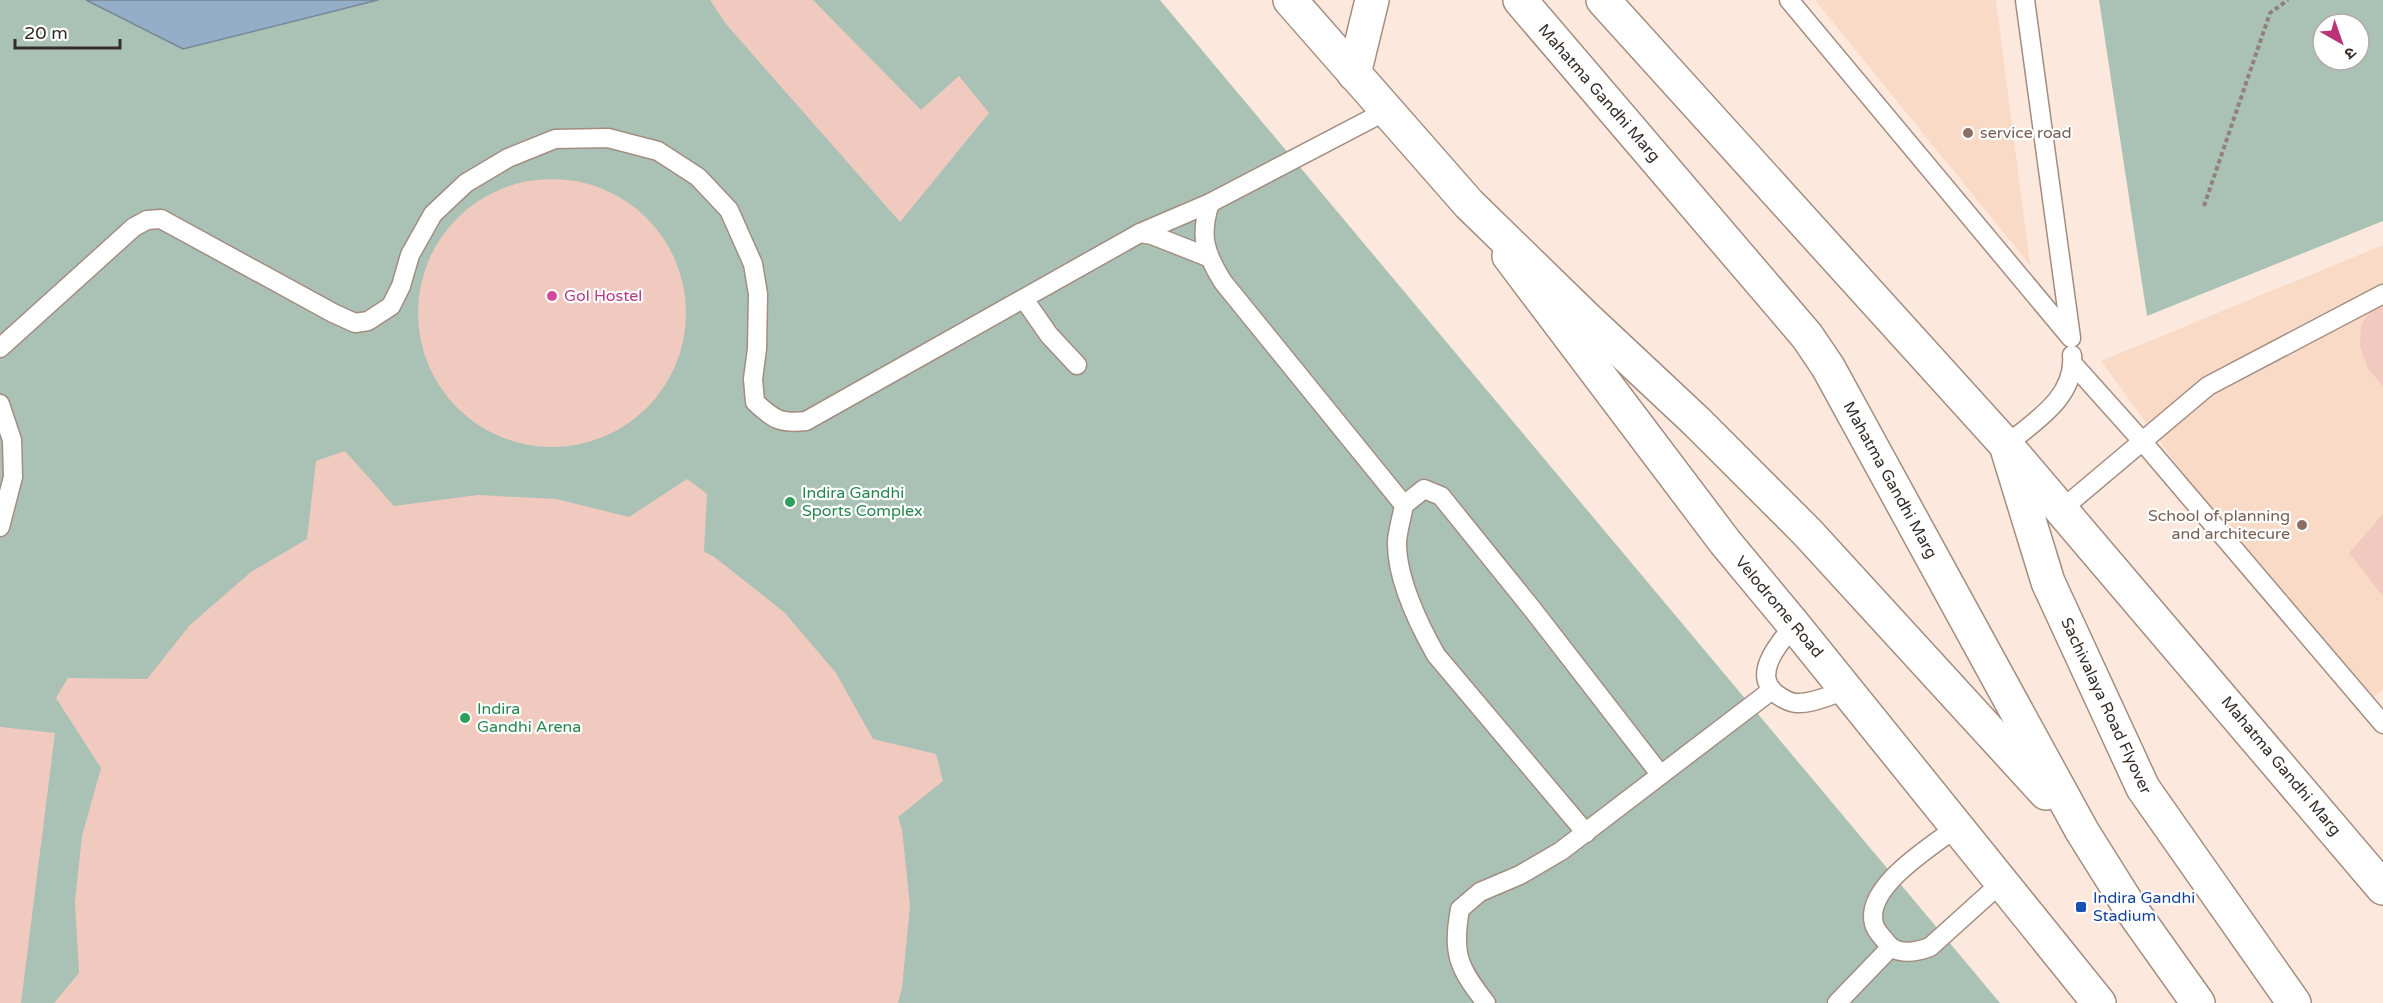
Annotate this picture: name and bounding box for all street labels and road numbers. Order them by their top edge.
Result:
street label: Mahatma Gandhi Marg [1534,20,1664,166]
street label: Mahatma Gandhi Marg [1839,398,1941,562]
street label: Velodrome Road [1731,552,1827,662]
street label: Sachivalaya Road Flyover [2056,615,2156,798]
street label: Mahatma Gandhi Marg [2217,692,2345,840]

